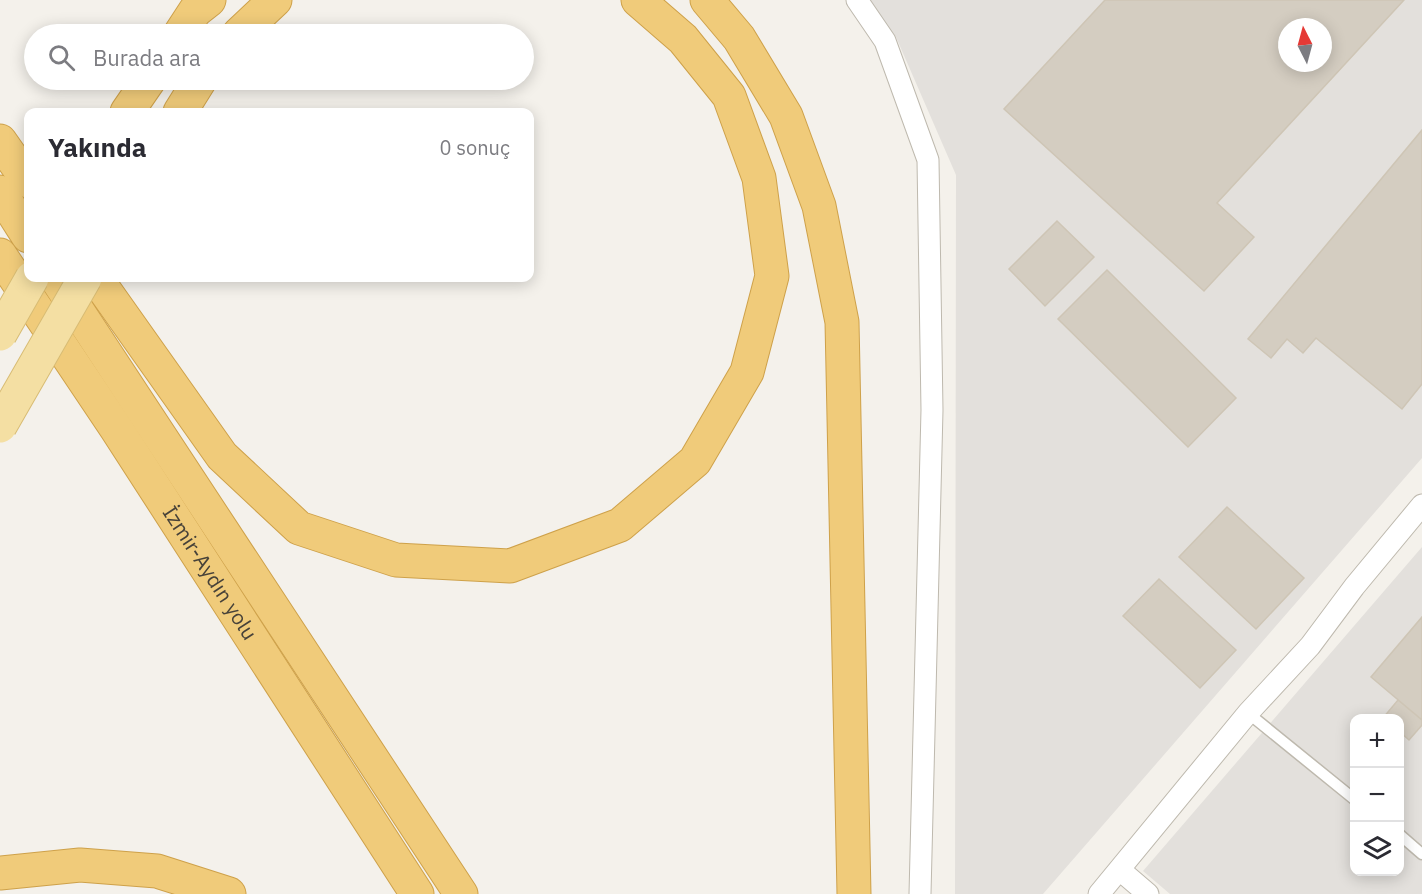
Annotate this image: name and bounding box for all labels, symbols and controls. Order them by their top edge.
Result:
north arrow [1278,18,1332,72]
search box [24,24,534,90]
icon: search [45,41,78,74]
text: Burada ara [93,43,201,72]
text: Yakında [48,130,147,164]
text: 0 sonuç [440,134,510,161]
street label: İzmir-Aydın yolu [157,500,264,645]
map controls [1350,714,1404,876]
button: + [1350,714,1404,768]
button: − [1350,768,1404,822]
button: layers [1350,822,1404,876]

